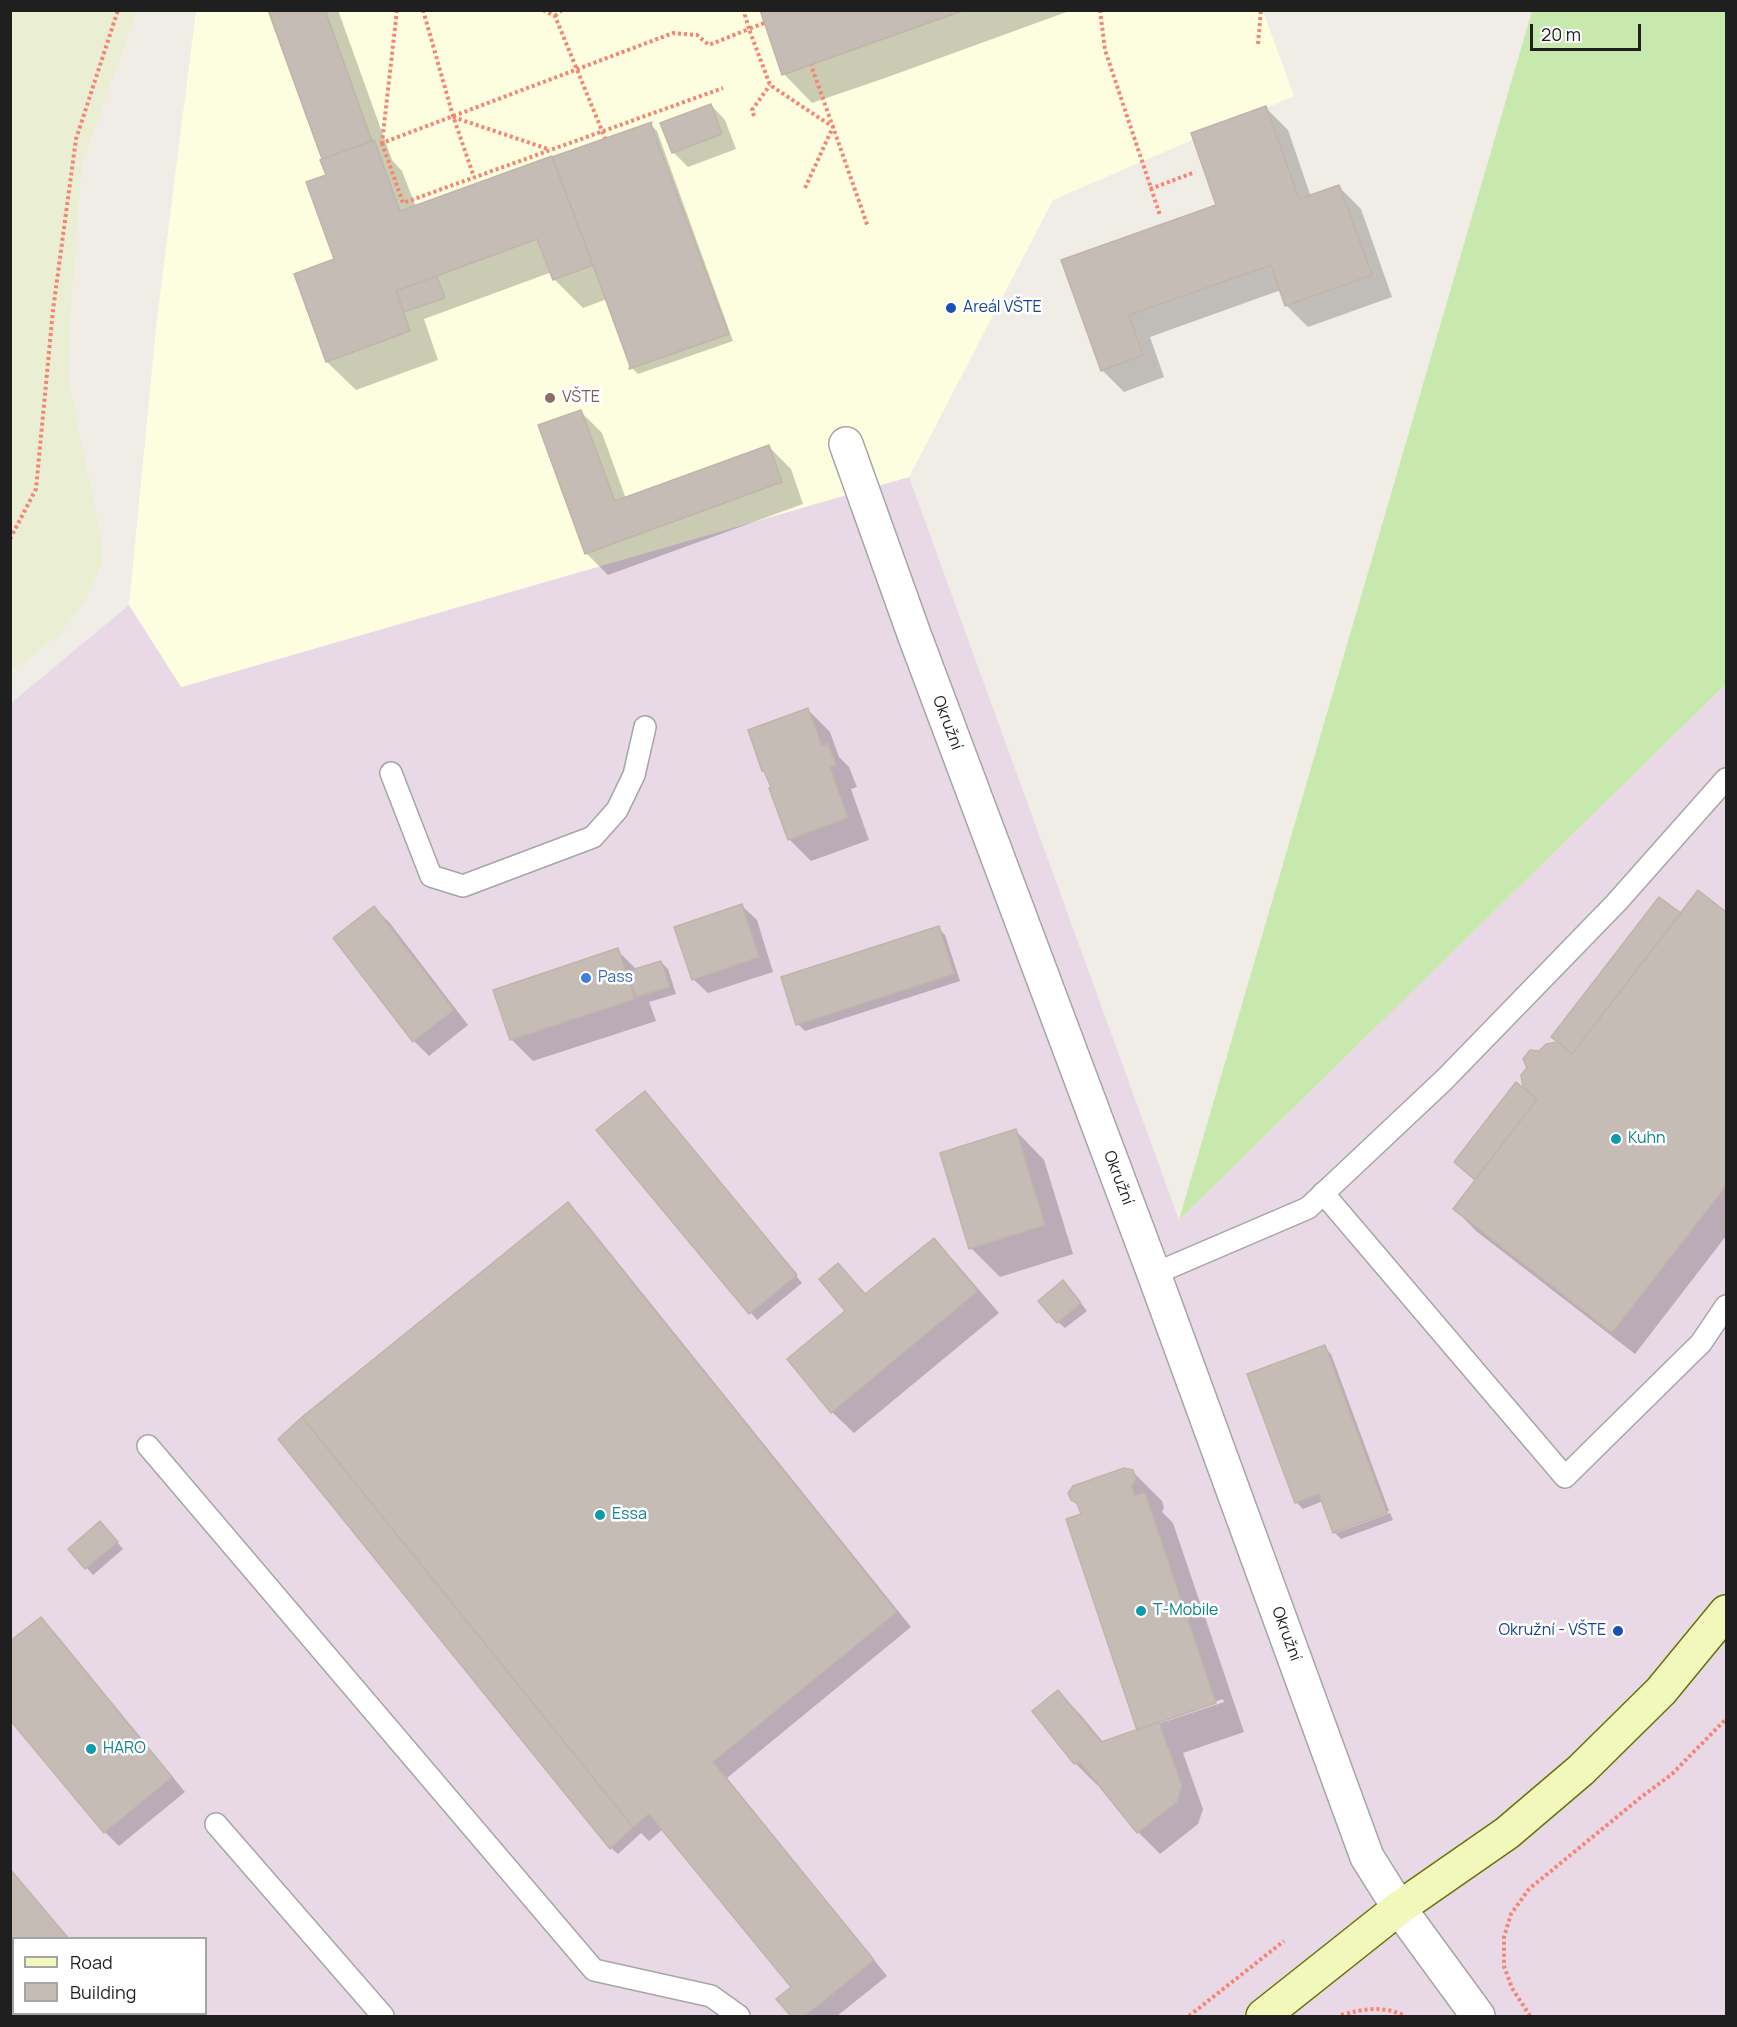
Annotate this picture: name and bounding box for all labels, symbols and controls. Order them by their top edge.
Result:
scale bar [1533,12,1644,50]
text: 20 m [1541,22,1581,46]
place label: Areál VŠTE [963,298,1042,318]
marker: Areál VŠTE [944,301,958,315]
place label: VŠTE [562,388,600,408]
marker: VŠTE [543,391,557,405]
street label: Okružní [928,693,966,753]
place label: Pass [598,968,633,988]
marker: Pass [579,971,593,985]
place label: Kuhn [1628,1129,1665,1149]
marker: Kuhn [1609,1132,1623,1146]
street label: Okružní [1099,1148,1137,1208]
place label: Essa [612,1505,647,1525]
marker: Essa [593,1508,607,1522]
place label: T-Mobile [1153,1601,1218,1621]
marker: T-Mobile [1134,1604,1148,1618]
street label: Okružní [1267,1604,1305,1664]
place label: Okružní - VŠTE [1499,1621,1606,1641]
marker: Okružní - VŠTE [1611,1624,1625,1638]
place label: HARO [103,1739,146,1759]
marker: HARO [84,1742,98,1756]
legend [12,1937,207,2015]
text: Road [70,1950,113,1974]
text: Building [70,1980,136,2004]

